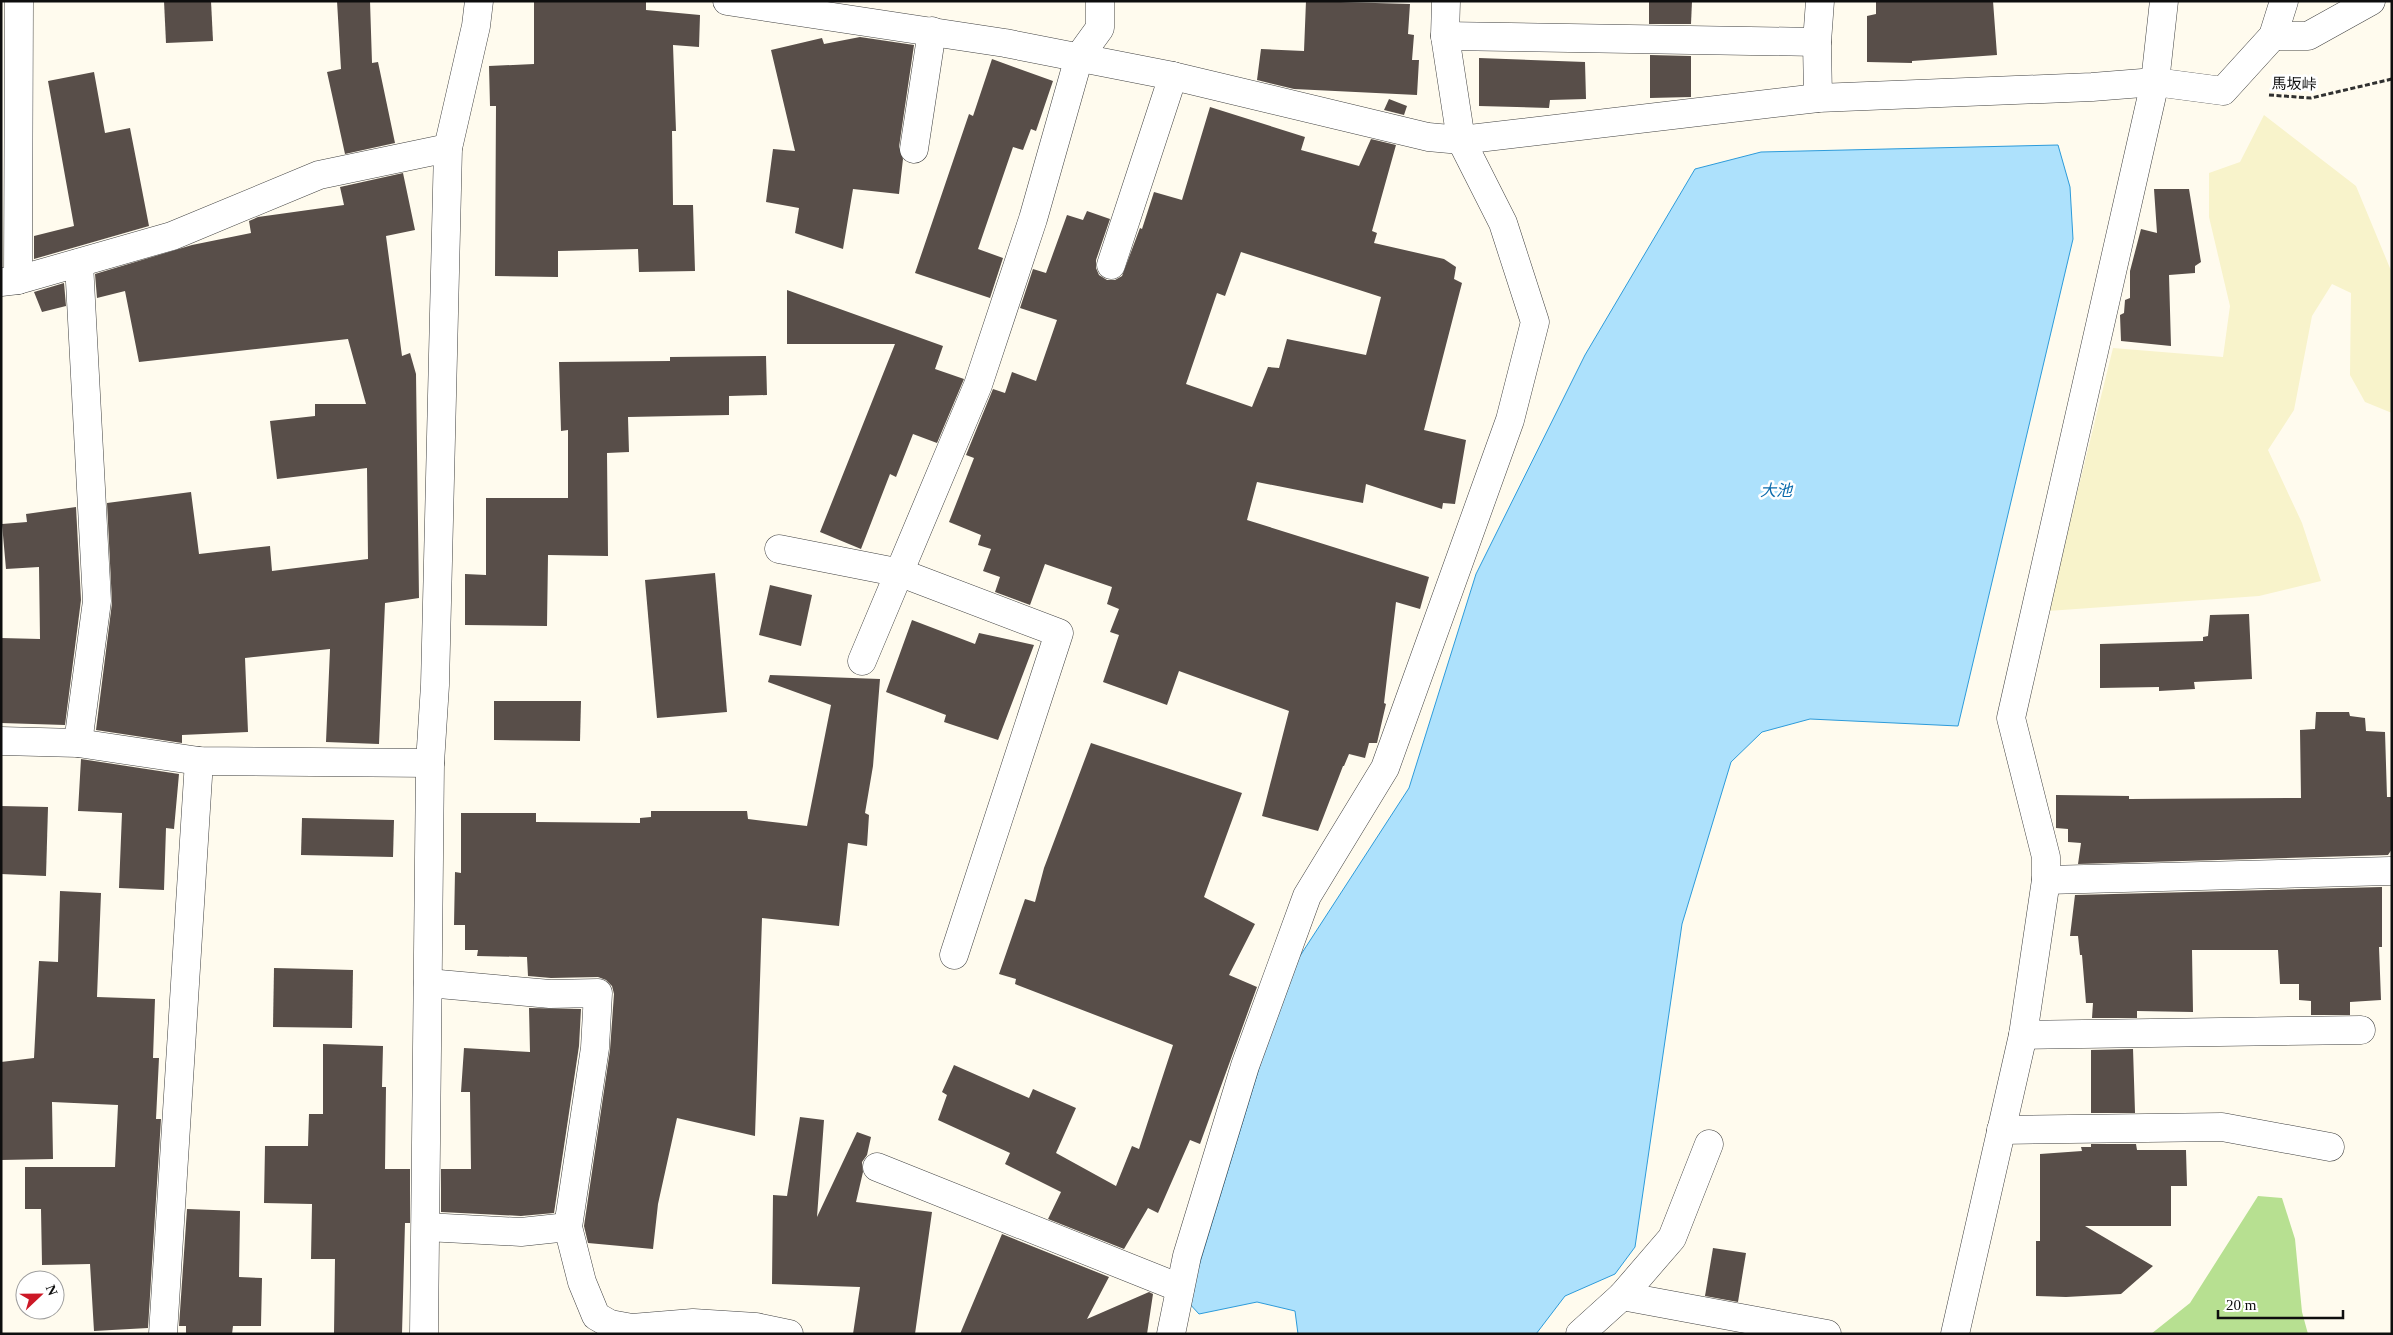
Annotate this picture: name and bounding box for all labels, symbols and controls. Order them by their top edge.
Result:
street label: 馬坂峠 [2271,76,2317,92]
water label: 大池 [1760,482,1794,499]
north arrow [15,1270,65,1320]
text: N [43,1283,60,1298]
scale bar [2218,1288,2343,1320]
text: 20 m [2226,1297,2257,1313]

